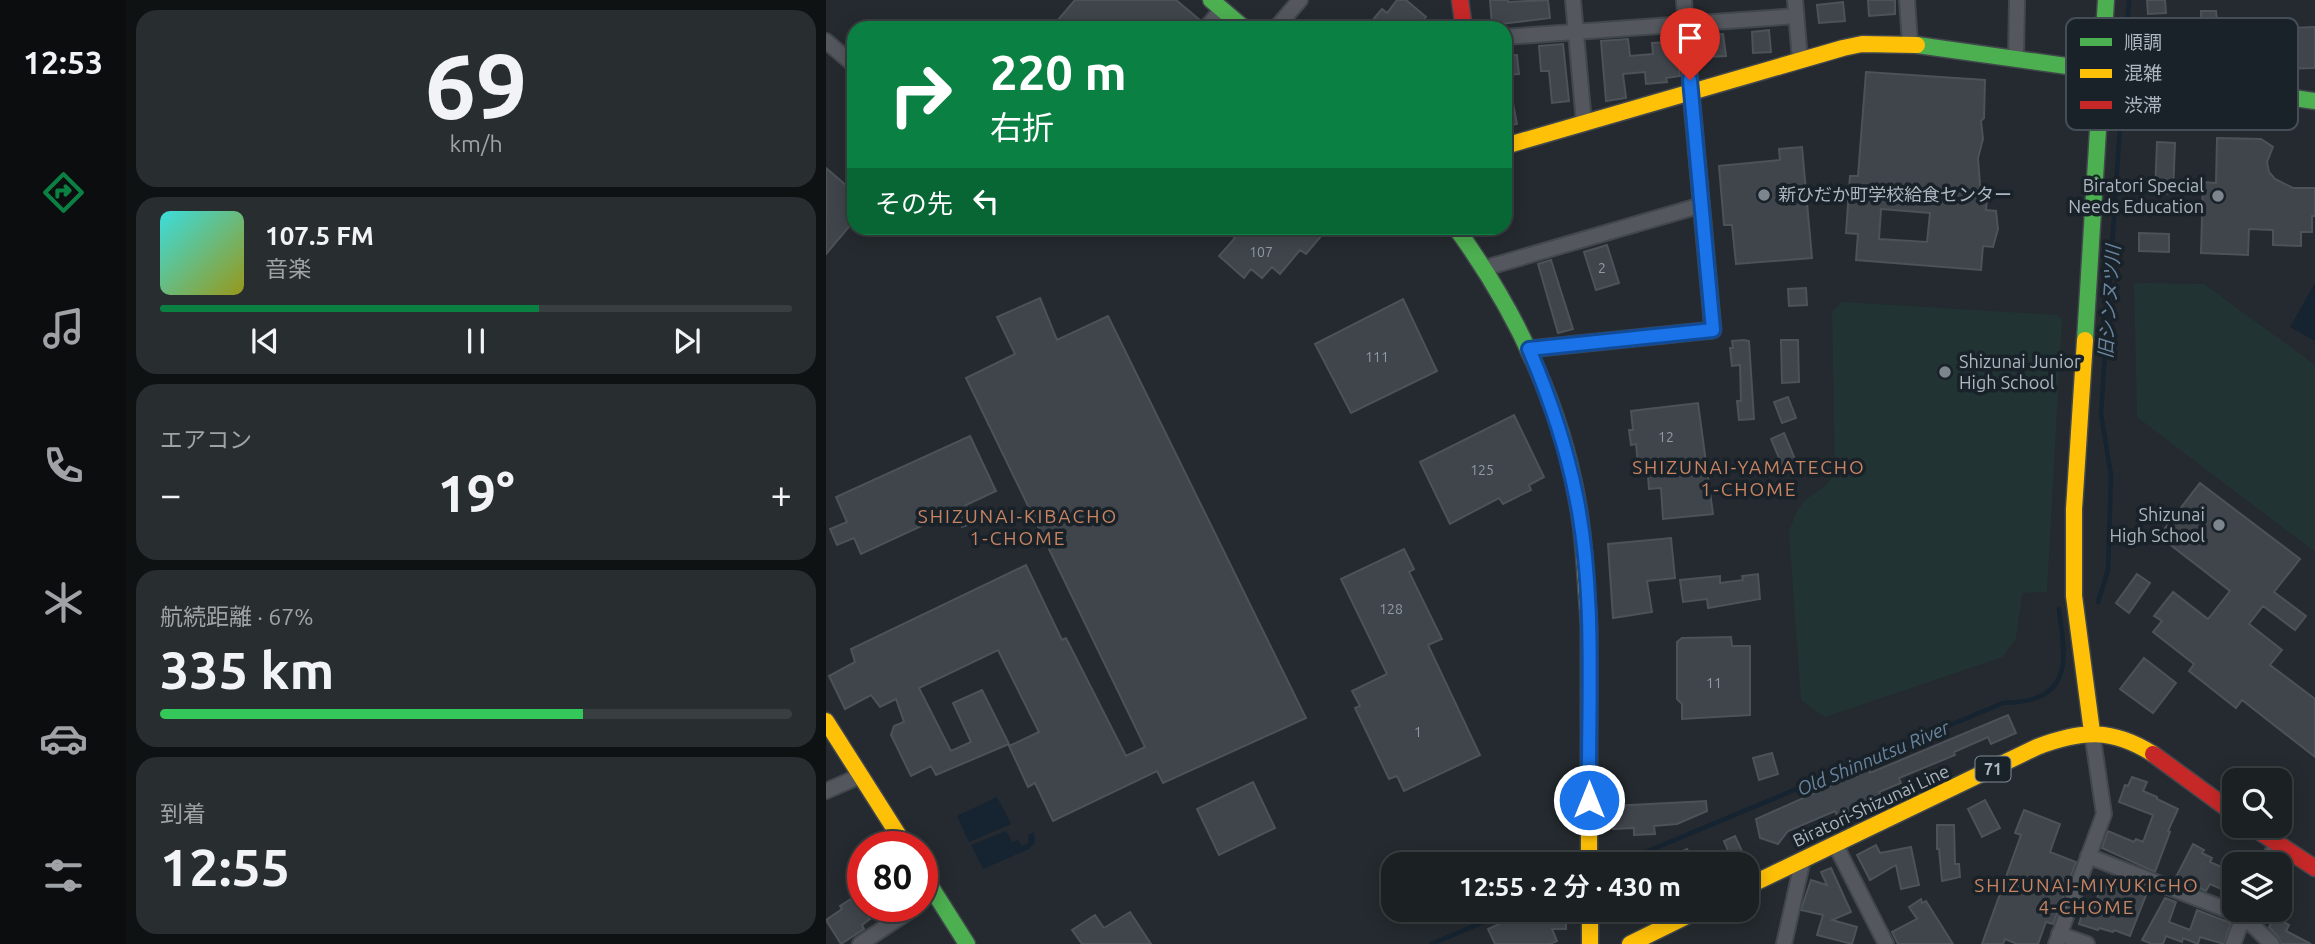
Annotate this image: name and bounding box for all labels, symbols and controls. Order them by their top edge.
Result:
pin [1660,8,1720,80]
legend [2066,18,2298,130]
icon: arrive [1671,19,1709,57]
text: 順調 [2124,31,2162,53]
text: 69 [425,34,527,136]
text: 12:53 [23,44,103,80]
text: 220 m [990,44,1127,99]
icon: right [875,49,966,140]
text: 混雑 [2124,62,2162,84]
text: 渋滞 [2124,94,2162,116]
text: 右折 [990,109,1054,145]
text: km/h [449,131,503,156]
icon: directions [39,168,88,217]
place label: Biratori Special Needs Education [2068,175,2204,216]
icon: left [967,182,1005,220]
place label: 新ひだか町学校給食センター [1778,184,2012,204]
marker: 新ひだか町学校給食センター [1756,187,1772,203]
marker: Biratori Special Needs Education [2210,188,2226,204]
text: その先 [875,189,953,218]
text: 107.5 FM [265,221,374,250]
water label: 旧シンヌツ川 [2094,242,2124,360]
house number: 107 [1249,244,1273,260]
text: 音楽 [265,256,311,281]
house number: 2 [1598,260,1606,276]
icon: music [39,304,88,353]
icon: previous [246,322,284,360]
icon: pause [457,322,495,360]
icon: next [668,322,706,360]
house number: 111 [1365,349,1389,365]
place label: Shizunai Junior High School [1959,351,2081,392]
marker: Shizunai Junior High School [1937,364,1953,380]
text: エアコン [160,427,252,452]
house number: 12 [1658,429,1674,445]
icon: phone [39,441,88,490]
district label: SHIZUNAI-YAMATECHO 1-CHOME [1632,456,1866,500]
house number: 125 [1470,462,1494,478]
text: 19° [437,464,515,522]
text: − [160,473,181,515]
text: + [771,473,792,515]
place label: Shizunai High School [2109,504,2205,545]
district label: SHIZUNAI-KIBACHO 1-CHOME [918,505,1118,549]
marker: Shizunai High School [2211,517,2227,533]
icon: climate [39,578,88,627]
house number: 128 [1379,601,1403,617]
text: 航続距離 · 67% [160,604,313,629]
text: 335 km [160,641,334,699]
house number: 11 [1706,675,1722,691]
icon: car [39,714,88,763]
water label: Old Shinnutsu River [1793,716,1953,800]
house number: 1 [1414,724,1422,740]
road number: 71 [1976,756,2010,782]
street label: Biratori-Shizunai Line [1789,760,1952,850]
position arrow [1552,763,1626,837]
map controls [2222,768,2292,922]
button: search [2222,768,2292,838]
text: 到着 [160,801,206,826]
speed limit sign: 80 [847,831,938,922]
text: 12:55 [160,838,290,896]
icon: filters [39,851,88,900]
button: layers [2222,852,2292,922]
text: 12:55 · 2 分 · 430 m [1459,872,1681,901]
district label: SHIZUNAI-MIYUKICHO 4-CHOME [1974,874,2200,918]

